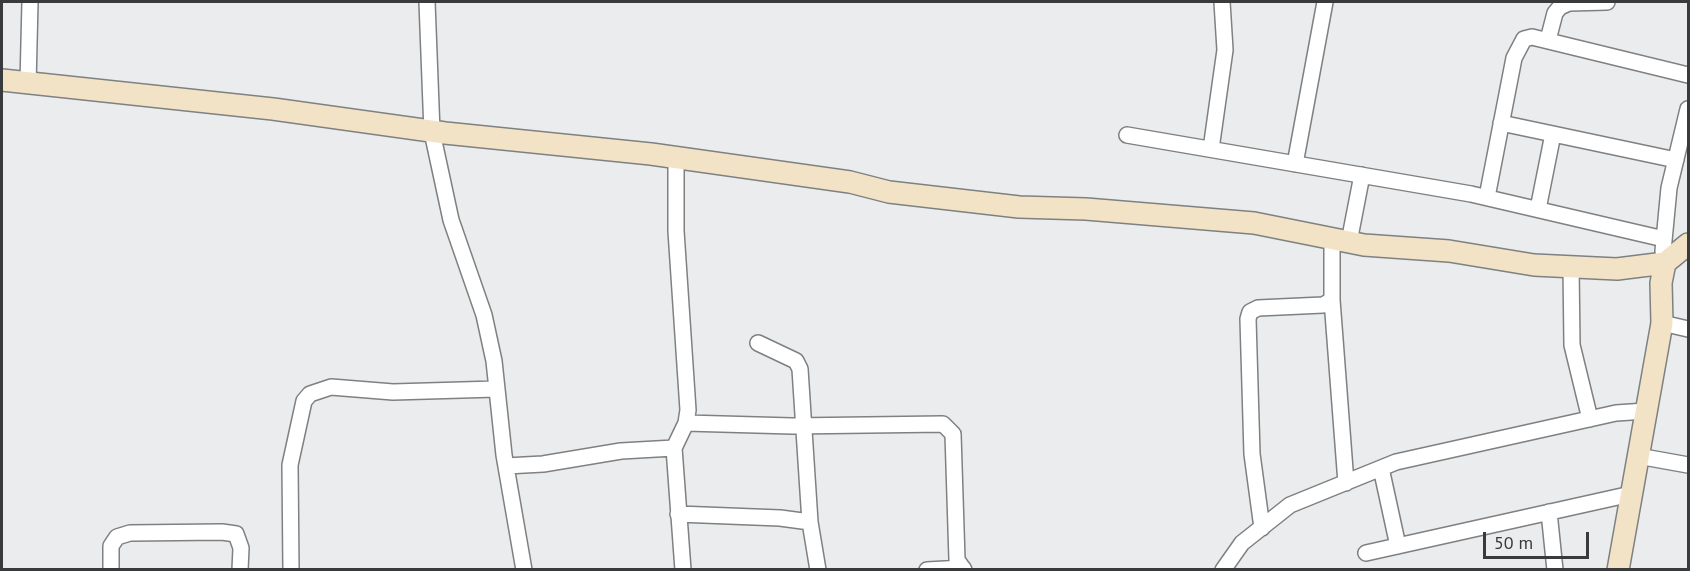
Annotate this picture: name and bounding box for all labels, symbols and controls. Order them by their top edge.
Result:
scale bar [1486,520,1592,558]
text: 50 m [1494,531,1533,554]

